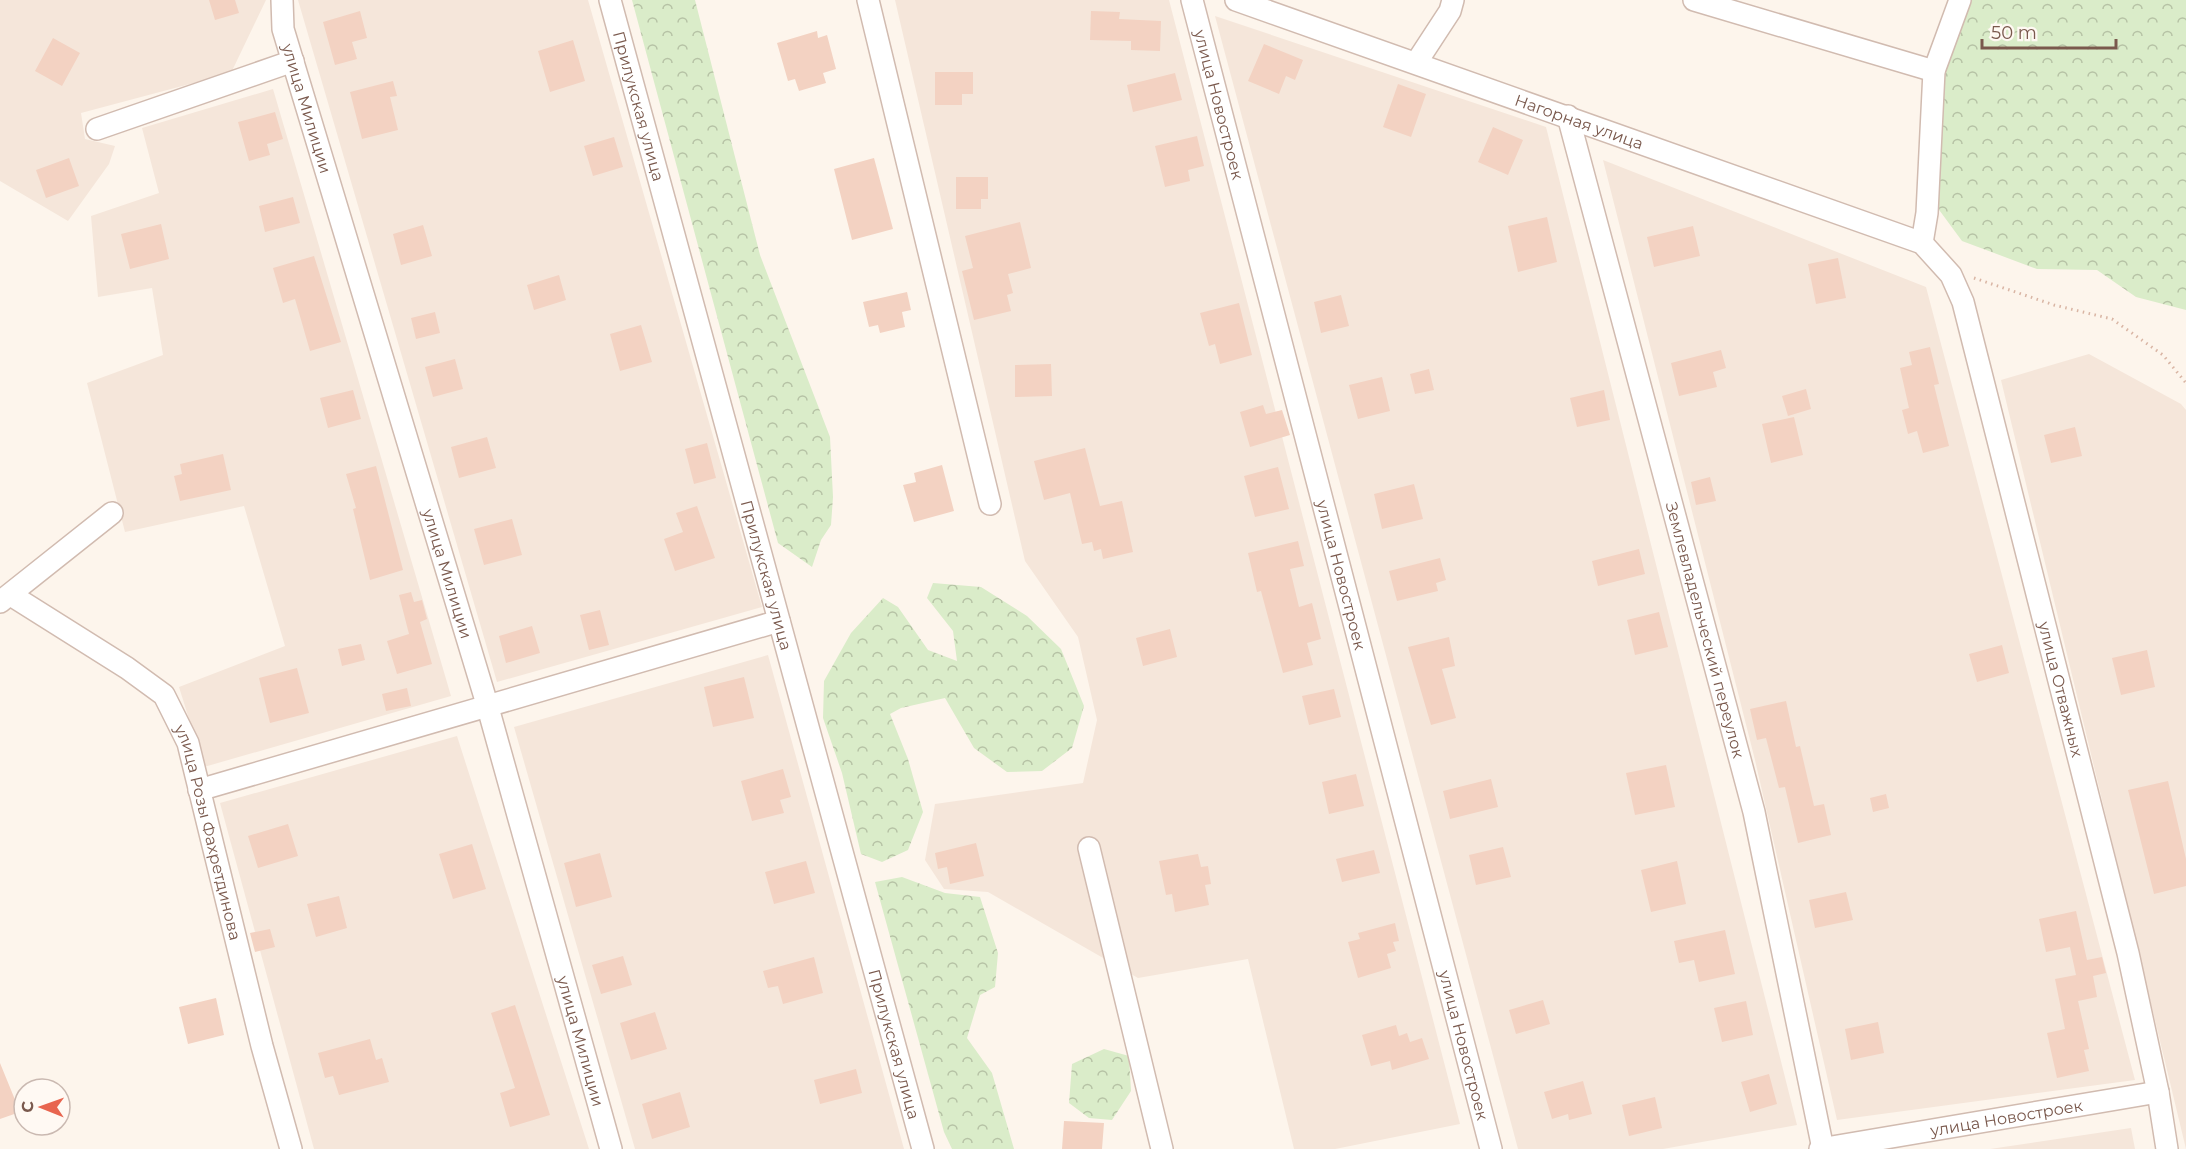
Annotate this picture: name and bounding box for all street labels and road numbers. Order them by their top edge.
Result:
street label: улица Новостроек [1190,27,1248,182]
street label: Прилукская улица [609,29,668,183]
street label: улица Милиции [278,40,336,176]
street label: Нагорная улица [1512,90,1646,153]
street label: улица Новостроек [1313,497,1370,653]
street label: Прилукская улица [737,498,796,652]
street label: Землевладельческий переулок [1662,500,1749,761]
street label: улица Милиции [419,505,476,641]
street label: улица Отважных [2035,618,2088,760]
street label: улица Розы Фахретдинова [170,720,245,942]
street label: Прилукская улица [865,967,924,1121]
street label: улица Новостроек [1435,967,1493,1123]
street label: улица Милиции [553,973,608,1108]
street label: улица Новостроек [1928,1095,2085,1140]

